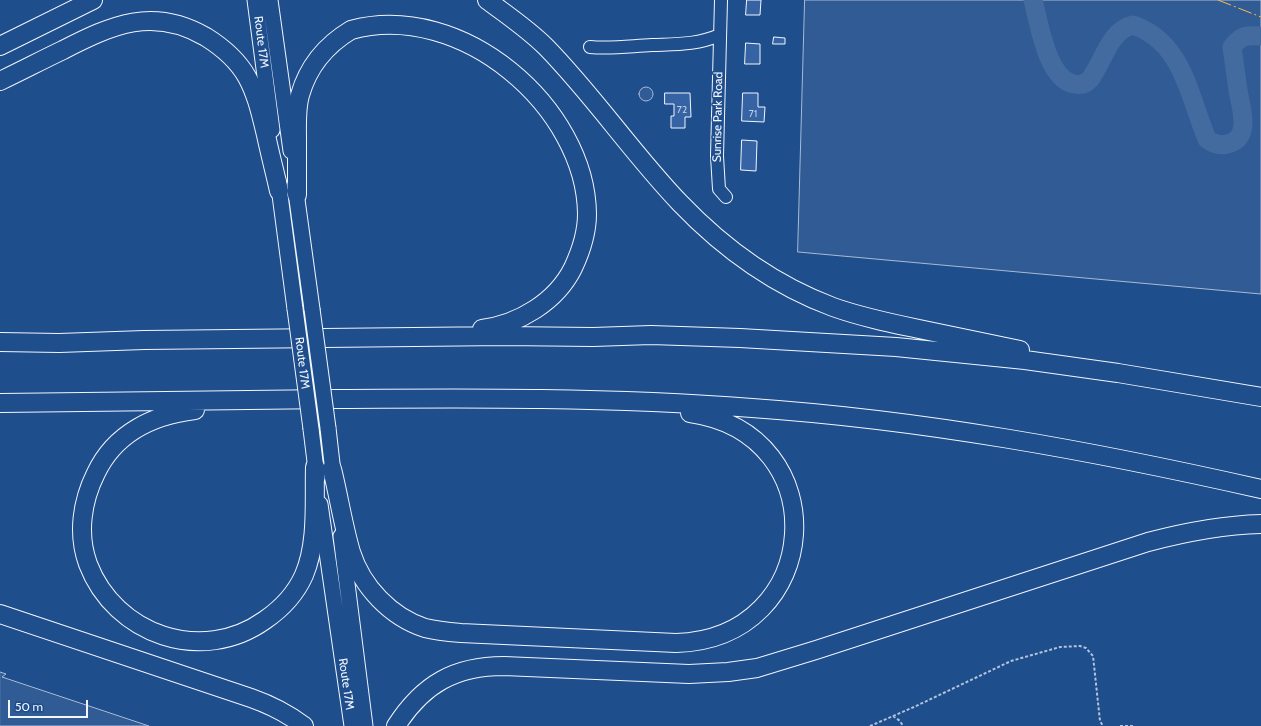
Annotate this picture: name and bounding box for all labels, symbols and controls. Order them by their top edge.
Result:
street label: Route 17M [251,15,271,69]
street label: Sunrise Park Road [710,72,726,162]
house number: 72 [677,104,687,116]
house number: 71 [749,108,757,120]
street label: Route 17M [292,336,312,390]
street label: Route 17M [335,657,357,711]
scale bar [10,692,90,718]
text: 50 m [15,699,43,714]

